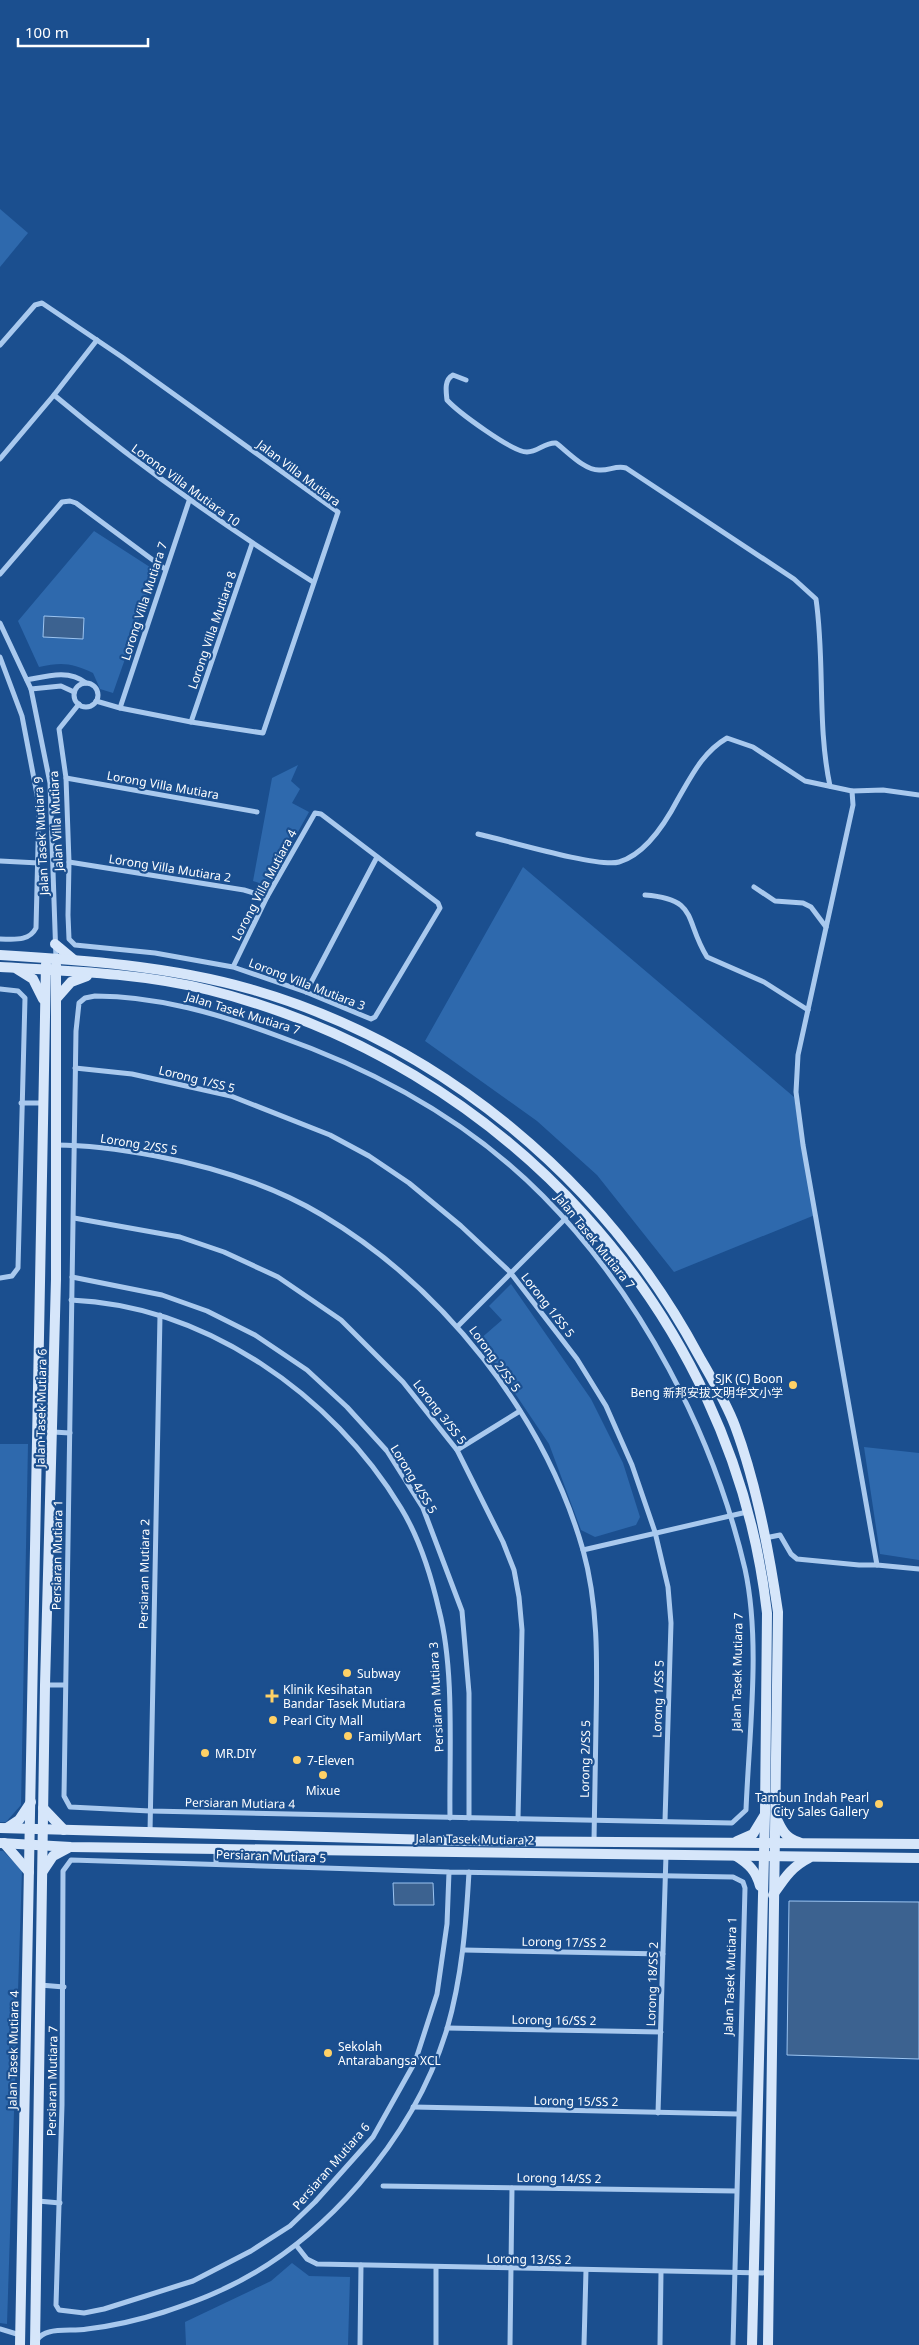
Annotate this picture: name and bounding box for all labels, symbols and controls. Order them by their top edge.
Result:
scale bar [18,15,148,47]
text: 100 m [25,22,69,42]
street label: Jalan Villa Mutiara [253,435,344,510]
street label: Lorong Villa Mutiara 10 [128,440,244,530]
street label: Lorong Villa Mutiara 7 [117,539,171,662]
street label: Lorong Villa Mutiara 8 [184,569,240,691]
street label: Lorong Villa Mutiara [106,767,220,803]
street label: Jalan Villa Mutiara [45,770,67,873]
street label: Jalan Tasek Mutiara 9 [29,776,53,897]
street label: Lorong Villa Mutiara 4 [227,826,301,944]
street label: Lorong Villa Mutiara 2 [108,850,233,886]
street label: Lorong Villa Mutiara 3 [246,954,368,1014]
street label: Jalan Tasek Mutiara 7 [183,987,302,1039]
street label: Lorong 1/SS 5 [157,1061,237,1097]
street label: Lorong 2/SS 5 [99,1130,179,1159]
street label: Jalan Tasek Mutiara 7 [550,1189,639,1293]
street label: Lorong 1/SS 5 [517,1269,579,1341]
street label: Lorong 2/SS 5 [465,1322,525,1396]
street label: Jalan Tasek Mutiara 6 [31,1348,51,1469]
place label: SJK (C) Boon Beng 新邦安拔文明华文小学 [631,1370,783,1401]
street label: Lorong 3/SS 5 [409,1376,471,1448]
marker: SJK (C) Boon Beng 新邦安拔文明华文小学 [787,1379,799,1391]
street label: Lorong 4/SS 5 [387,1441,441,1517]
street label: Persiaran Mutiara 1 [48,1500,66,1610]
street label: Persiaran Mutiara 2 [135,1519,153,1629]
street label: Jalan Tasek Mutiara 7 [727,1612,747,1733]
street label: Persiaran Mutiara 3 [425,1641,447,1753]
street label: Lorong 1/SS 5 [648,1660,668,1738]
place label: Subway [357,1665,401,1682]
marker: Subway [341,1667,353,1679]
place label: Klinik Kesihatan Bandar Tasek Mutiara [283,1681,406,1712]
marker: Klinik Kesihatan Bandar Tasek Mutiara [265,1689,279,1703]
place label: Pearl City Mall [283,1712,363,1729]
marker: Pearl City Mall [267,1714,279,1726]
street label: Lorong 2/SS 5 [576,1720,594,1798]
place label: FamilyMart [358,1728,422,1745]
marker: FamilyMart [342,1730,354,1742]
place label: MR.DIY [215,1745,256,1762]
marker: MR.DIY [199,1747,211,1759]
place label: 7-Eleven [307,1752,354,1769]
marker: 7-Eleven [291,1754,303,1766]
marker: Mixue [317,1769,329,1781]
place label: Mixue [306,1782,340,1799]
place label: Tambun Indah Pearl City Sales Gallery [755,1789,870,1820]
street label: Persiaran Mutiara 4 [185,1794,295,1812]
marker: Tambun Indah Pearl City Sales Gallery [873,1798,885,1810]
street label: Jalan Tasek Mutiara 2 [414,1829,535,1849]
street label: Persiaran Mutiara 5 [216,1846,327,1866]
street label: Jalan Tasek Mutiara 1 [719,1916,741,2037]
street label: Lorong 17/SS 2 [521,1933,607,1951]
street label: Lorong 18/SS 2 [642,1941,662,2027]
street label: Jalan Tasek Mutiara 4 [3,1990,23,2111]
street label: Lorong 16/SS 2 [511,2011,597,2029]
street label: Persiaran Mutiara 7 [43,2026,61,2136]
place label: Sekolah Antarabangsa XCL [338,2038,441,2069]
marker: Sekolah Antarabangsa XCL [322,2047,334,2059]
street label: Lorong 15/SS 2 [533,2092,619,2110]
street label: Persiaran Mutiara 6 [288,2119,374,2213]
street label: Lorong 14/SS 2 [516,2169,602,2187]
street label: Lorong 13/SS 2 [486,2250,572,2268]

